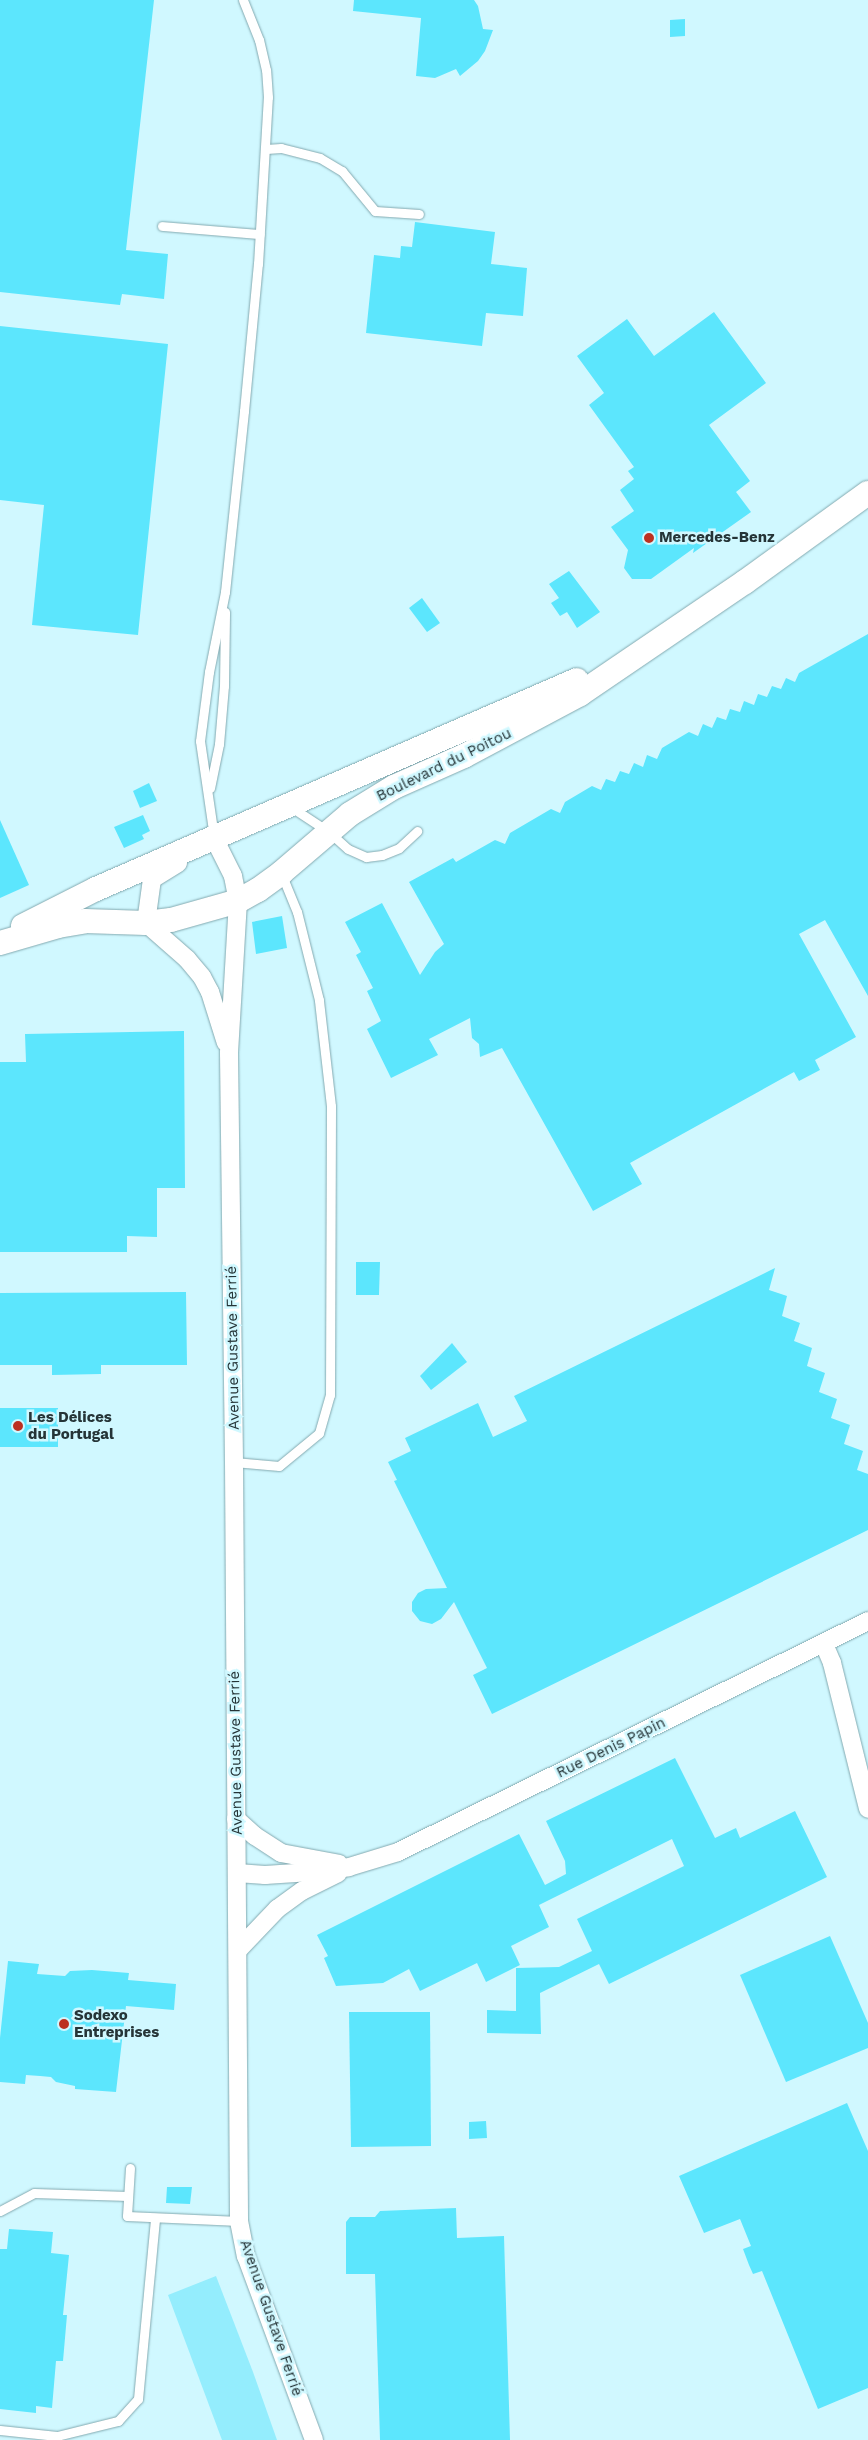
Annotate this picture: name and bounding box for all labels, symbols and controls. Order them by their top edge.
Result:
place label: Mercedes-Benz [659,529,775,547]
marker: Mercedes-Benz [643,532,655,544]
street label: Boulevard du Poitou [374,724,514,806]
street label: Avenue Gustave Ferrié [223,1266,243,1430]
place label: Les Délices du Portugal [28,1408,114,1443]
marker: Les Délices du Portugal [12,1420,24,1432]
street label: Avenue Gustave Ferrié [226,1671,246,1835]
street label: Rue Denis Papin [554,1714,668,1782]
place label: Sodexo Entreprises [74,2006,159,2041]
marker: Sodexo Entreprises [58,2018,70,2030]
street label: Avenue Gustave Ferrié [236,2237,306,2399]

